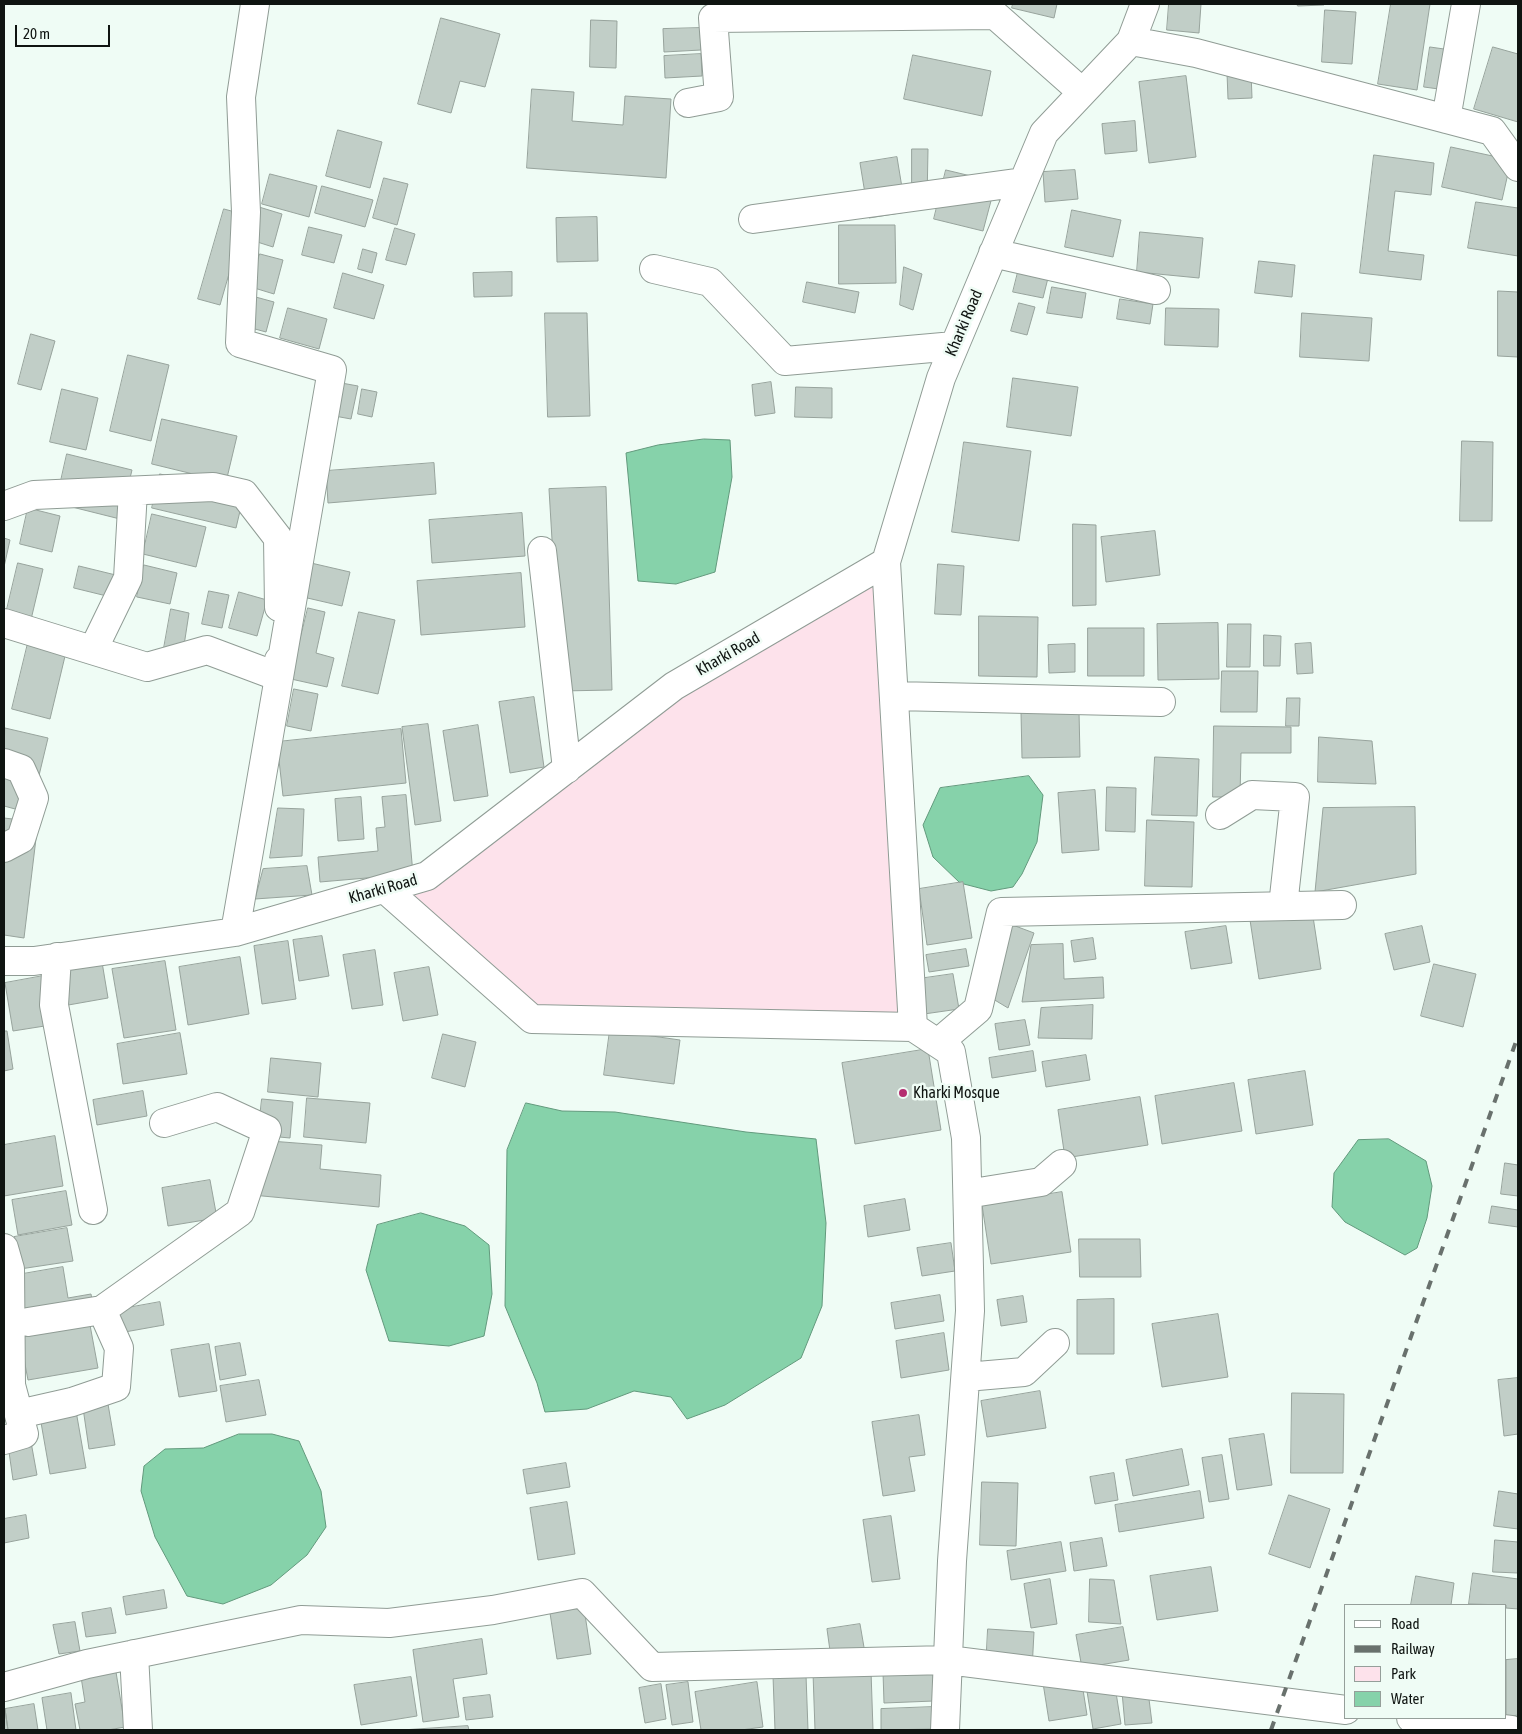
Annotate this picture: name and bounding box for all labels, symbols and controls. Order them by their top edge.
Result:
scale bar [18,15,112,47]
text: 20 m [23,25,50,42]
street label: Kharki Road [941,287,987,359]
street label: Kharki Road [693,628,763,680]
street label: Kharki Road [346,870,420,908]
place label: Kharki Mosque [913,1083,1000,1103]
marker: Kharki Mosque [897,1087,909,1099]
legend [1344,1604,1507,1719]
text: Road [1391,1615,1420,1632]
text: Railway [1391,1640,1435,1657]
text: Park [1391,1665,1416,1682]
text: Water [1391,1690,1424,1707]

